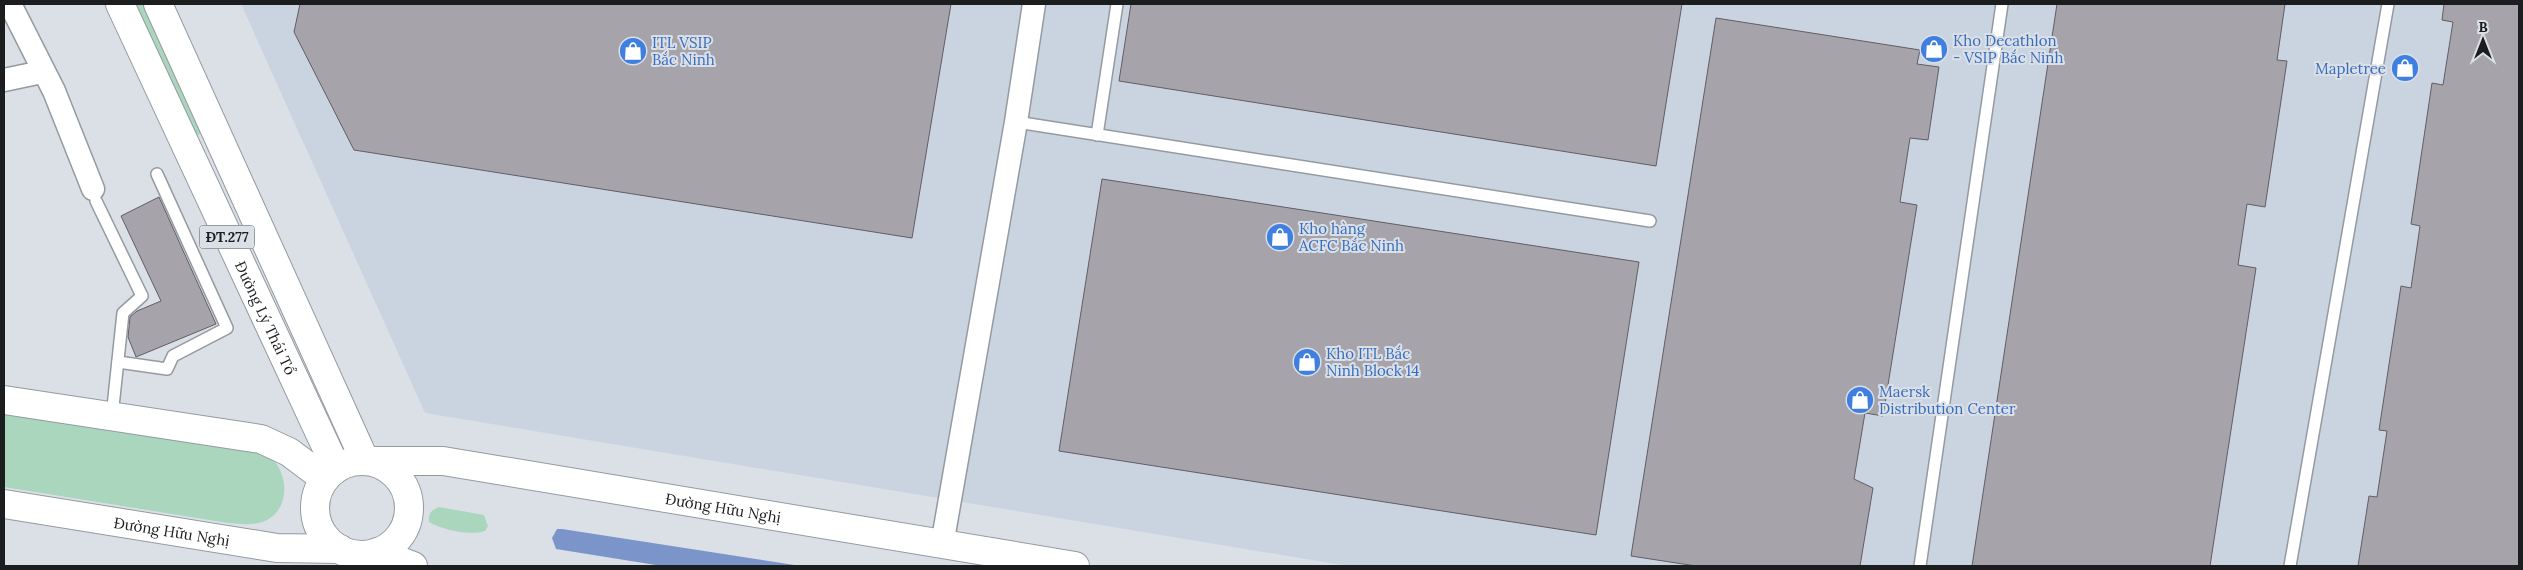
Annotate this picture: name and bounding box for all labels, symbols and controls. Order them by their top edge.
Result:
north arrow [2458,15,2508,65]
text: B [2478,18,2488,36]
place label: Kho Decathlon - VSIP Bắc Ninh [1953,31,2063,67]
place label: ITL VSIP Bắc Ninh [652,33,715,69]
shop icon: Kho Decathlon - VSIP Bắc Ninh [1919,34,1949,64]
shop icon: ITL VSIP Bắc Ninh [618,36,648,66]
shop icon: Mapletree [2390,53,2420,83]
place label: Mapletree [2315,59,2386,78]
place label: Kho hàng ACFC Bắc Ninh [1298,219,1404,255]
shop icon: Kho hàng ACFC Bắc Ninh [1265,222,1295,252]
road number: ĐT.277 [200,226,254,248]
street label: Đường Lý Thái Tổ [231,258,301,378]
place label: Kho ITL Bắc Ninh Block 14 [1326,344,1419,380]
shop icon: Kho ITL Bắc Ninh Block 14 [1292,347,1322,377]
place label: Maersk Distribution Center [1879,382,2016,418]
shop icon: Maersk Distribution Center [1845,385,1875,415]
street label: Đường Hữu Nghị [664,489,782,527]
street label: Đường Hữu Nghị [113,512,231,550]

